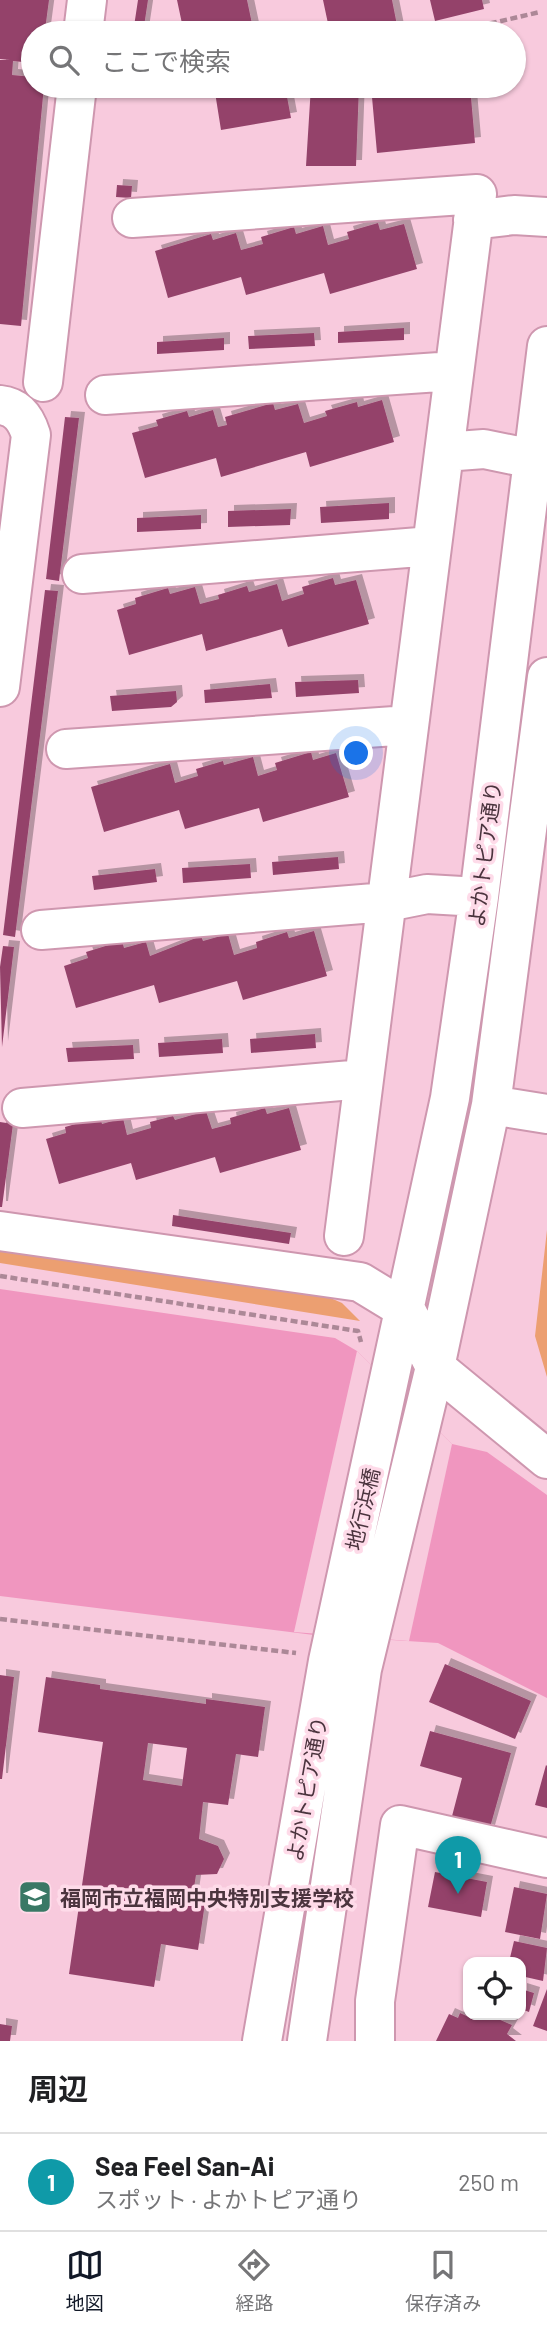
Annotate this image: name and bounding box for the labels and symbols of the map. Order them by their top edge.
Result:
your location [339,736,373,770]
street label: よかトピア通り [463,780,505,928]
street label: 地行浜橋 [340,1465,384,1553]
street label: よかトピア通り [281,1714,331,1864]
pin: 1 [435,1836,481,1894]
school or university icon: 福岡市立福岡中央特別支援学校 [16,1878,54,1916]
place label: 福岡市立福岡中央特別支援学校 [60,1885,354,1910]

